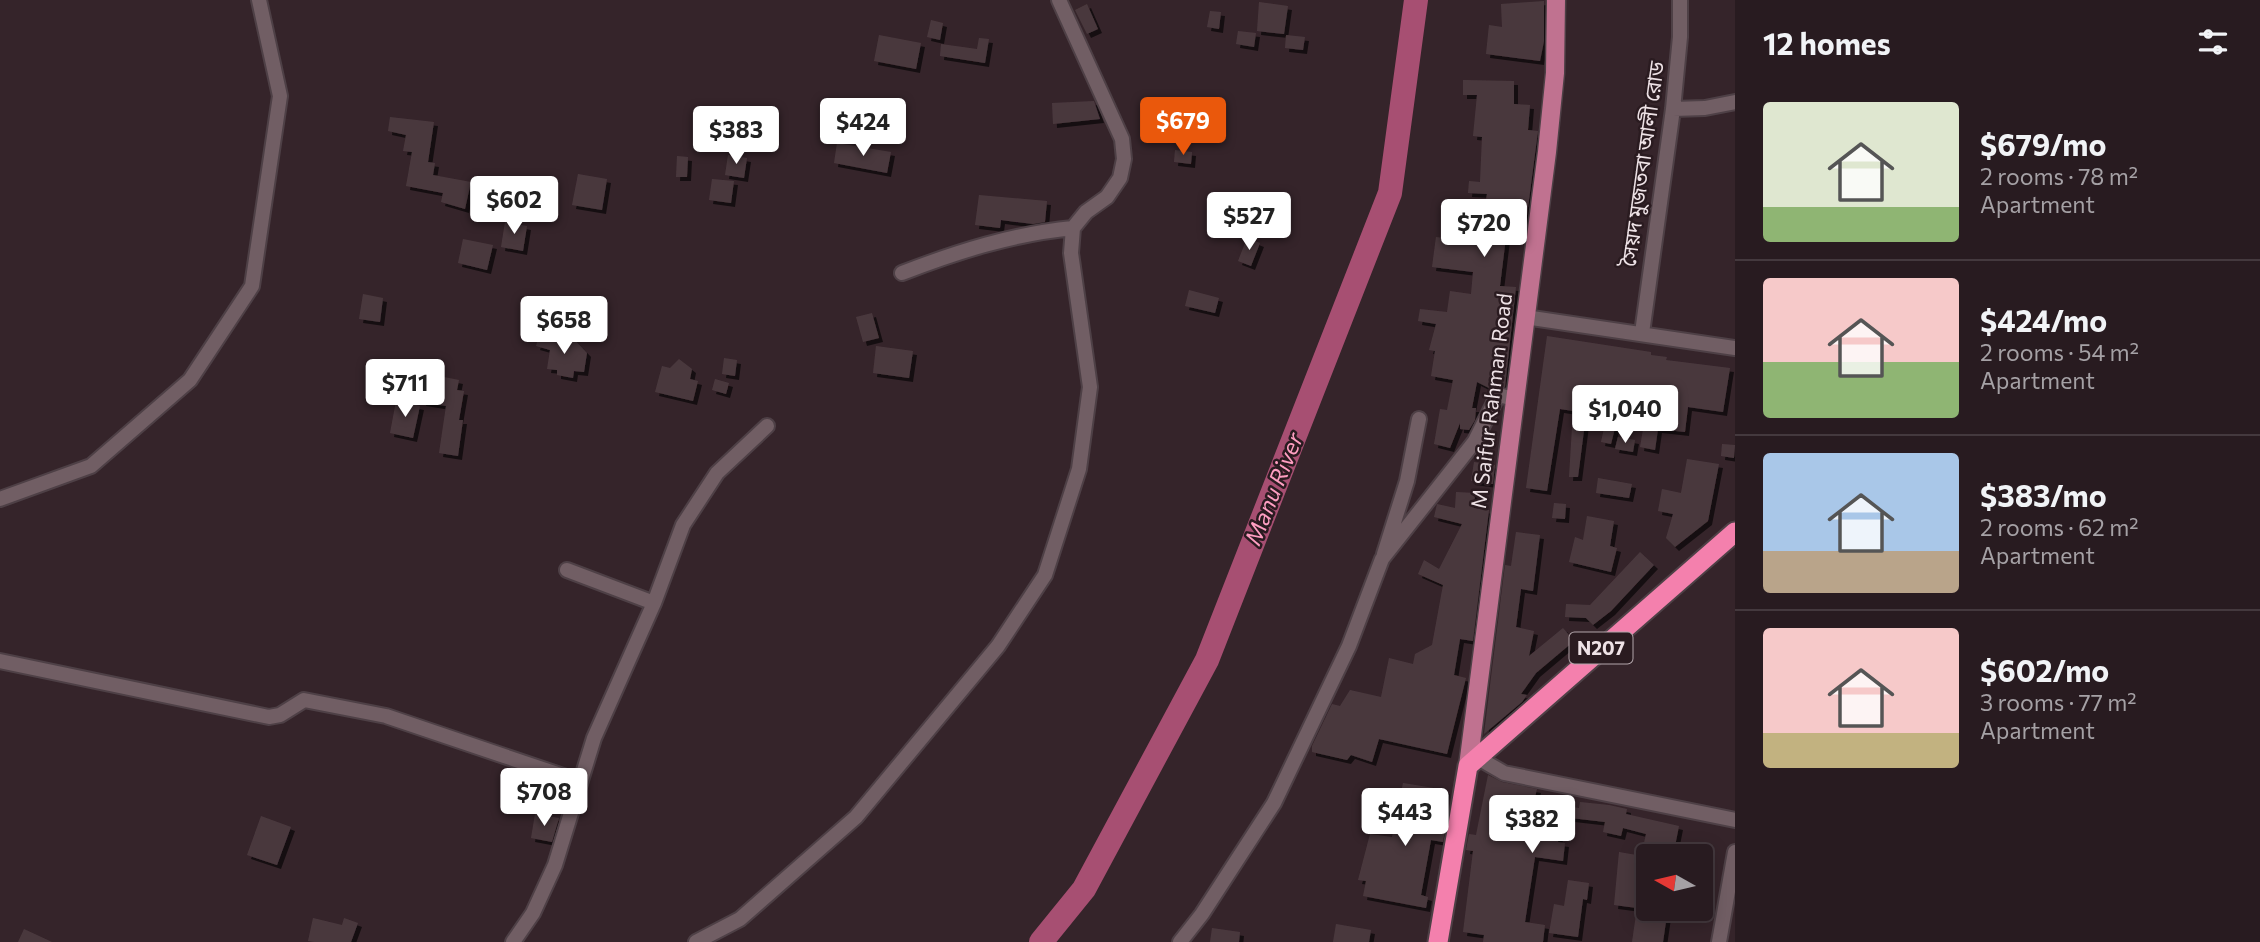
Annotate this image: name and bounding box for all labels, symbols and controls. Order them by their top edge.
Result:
icon: filters [2194,23,2232,61]
text: 12 homes [1763,24,1891,61]
street label: সৈয়দ মুজতবা আলী রোড [1615,58,1669,269]
pin: $679 [1142,97,1224,157]
pin: $424 [822,99,904,158]
pin: $383 [695,106,777,166]
text: $679 [1156,106,1210,134]
text: $424 [836,107,890,135]
text: $383 [709,115,763,143]
text: $679/mo [1980,125,2106,162]
icon: home [1819,130,1903,214]
text: 2 rooms · 78 m² [1980,162,2138,190]
pin: $602 [473,176,555,236]
text: $602 [486,185,542,213]
text: Apartment [1980,190,2095,218]
pin: $527 [1208,192,1290,252]
pin: $720 [1443,200,1525,259]
text: $527 [1223,201,1275,229]
text: $720 [1457,208,1511,236]
street label: M Saifur Rahman Road [1465,292,1516,510]
pin: $658 [523,296,605,356]
text: $424/mo [1980,301,2107,338]
text: $658 [536,305,592,333]
icon: home [1819,306,1903,390]
text: 2 rooms · 54 m² [1980,338,2139,366]
pin: $711 [364,360,446,419]
text: Apartment [1980,366,2095,394]
text: $711 [382,368,428,396]
pin: $1,040 [1568,386,1682,445]
text: $1,040 [1588,394,1662,422]
water label: Manu River [1238,428,1309,549]
text: $383/mo [1980,476,2107,513]
icon: home [1819,481,1903,565]
text: 2 rooms · 62 m² [1980,513,2139,541]
text: Apartment [1980,541,2095,569]
road number: N207 [1570,632,1632,664]
text: $602/mo [1980,651,2109,688]
icon: home [1819,656,1903,740]
text: 3 rooms · 77 m² [1980,688,2137,716]
text: Apartment [1980,716,2095,744]
pin: $708 [503,768,585,828]
text: $708 [516,777,572,805]
pin: $443 [1364,788,1446,848]
pin: $382 [1491,796,1573,855]
text: $443 [1378,797,1432,825]
text: $382 [1505,804,1559,832]
north arrow [1636,844,1713,920]
map controls [1636,844,1713,921]

